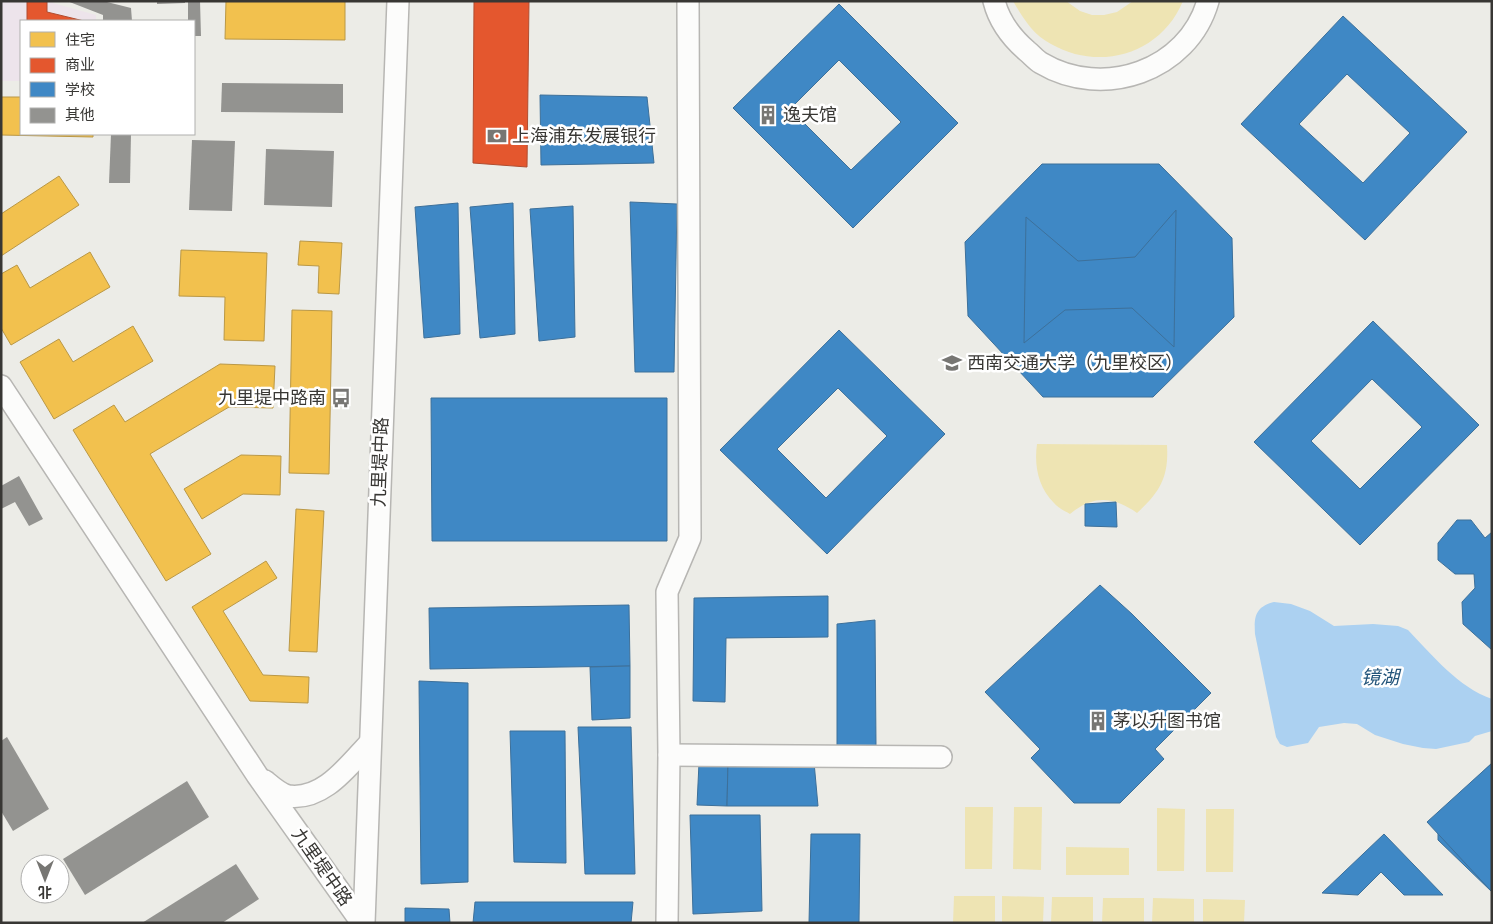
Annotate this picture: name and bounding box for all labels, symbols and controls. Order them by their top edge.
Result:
legend [20,20,195,135]
text: 住宅 [65,28,95,51]
text: 商业 [65,53,95,76]
text: 学校 [65,78,95,101]
place label: 逸夫馆 [783,101,837,128]
text: 其他 [65,103,95,126]
building icon: 逸夫馆 [757,104,779,126]
place label: 上海浦东发展银行 [512,122,656,149]
bank icon: 上海浦东发展银行 [486,125,508,147]
place label: 西南交通大学（九里校区） [967,349,1183,376]
school or university icon: 西南交通大学（九里校区） [941,352,963,374]
place label: 九里堤中路南 [218,384,326,411]
bus stop icon: 九里堤中路南 [330,387,352,409]
street label: 九里堤中路 [364,417,395,507]
water label: 镜湖 [1361,662,1402,691]
place label: 茅以升图书馆 [1113,707,1221,734]
building icon: 茅以升图书馆 [1087,710,1109,732]
street label: 九里堤中路 [286,822,359,911]
north arrow [20,854,70,904]
text: 北 [38,882,52,903]

